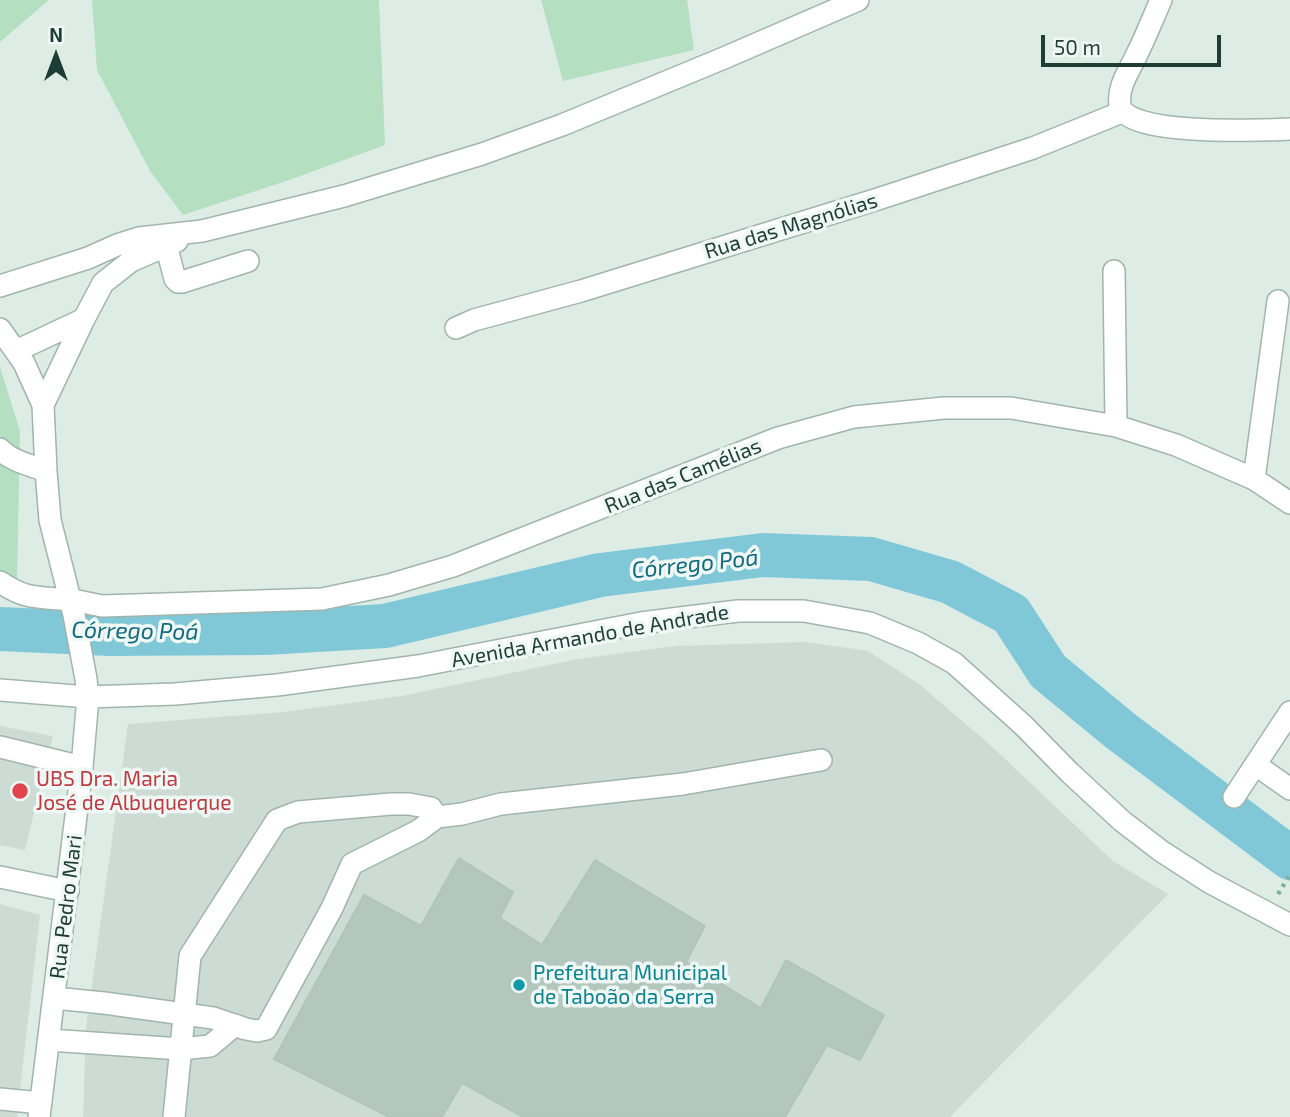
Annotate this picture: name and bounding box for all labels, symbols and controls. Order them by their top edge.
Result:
north arrow [21,21,91,91]
scale bar [1045,21,1225,65]
text: N [49,23,63,46]
text: 50 m [1054,34,1101,59]
street label: Rua das Magnólias [701,188,881,264]
street label: Rua das Camélias [601,433,765,519]
water label: Córrego Poá [630,544,760,584]
street label: Avenida Armando de Andrade [449,599,731,673]
water label: Córrego Poá [71,616,199,646]
place label: UBS Dra. Maria José de Albuquerque [36,766,232,816]
marker: UBS Dra. Maria José de Albuquerque [10,781,30,801]
street label: Rua Pedro Mari [45,833,87,981]
place label: Prefeitura Municipal de Taboão da Serra [533,960,727,1010]
marker: Prefeitura Municipal de Taboão da Serra [511,977,527,993]

